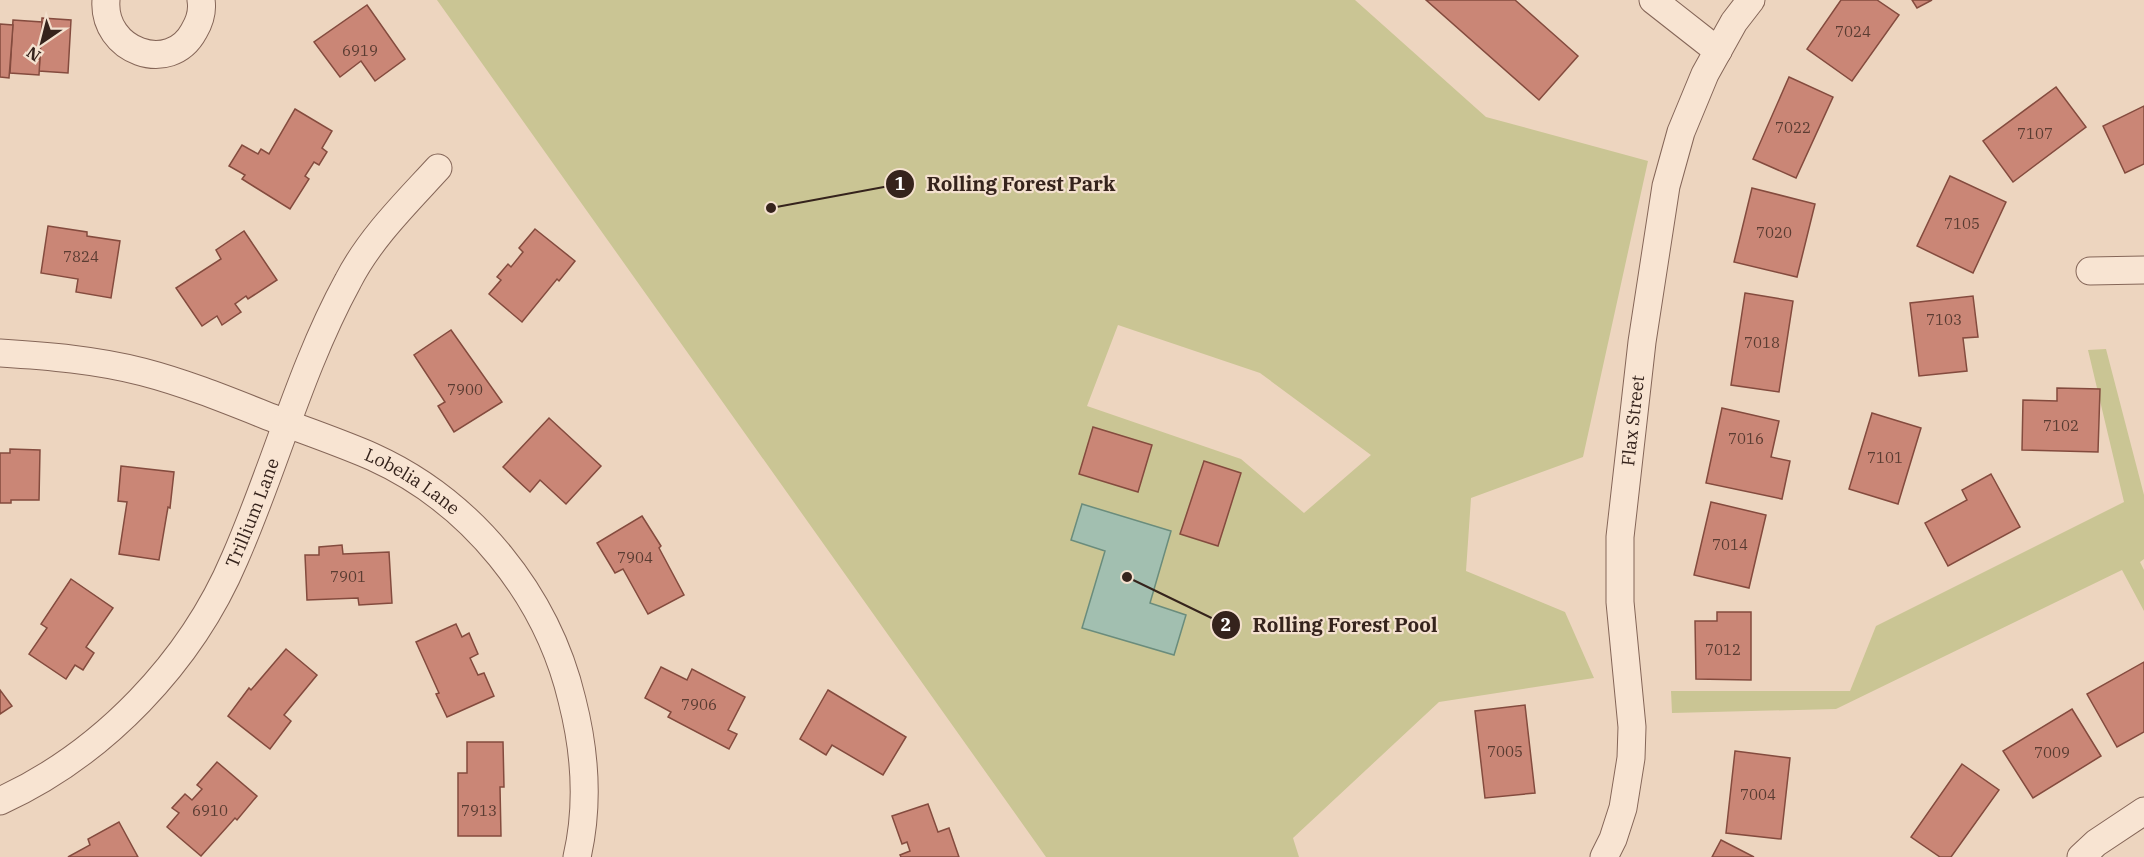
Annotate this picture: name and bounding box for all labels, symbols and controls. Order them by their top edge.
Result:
north arrow [12,12,72,72]
house number: 7024 [1835,22,1871,41]
house number: 6919 [342,41,378,60]
text: N [22,42,44,66]
house number: 7022 [1775,118,1811,137]
house number: 7107 [2017,124,2053,143]
callout: Rolling Forest Park [885,165,1128,203]
text: Rolling Forest Park [927,170,1116,197]
text: 1 [895,172,906,195]
house number: 7105 [1944,214,1980,233]
house number: 7020 [1756,223,1792,242]
house number: 7824 [63,247,99,266]
house number: 7103 [1926,310,1962,329]
house number: 7018 [1744,333,1780,352]
street label: Flax Street [1616,374,1649,467]
house number: 7900 [447,380,483,399]
house number: 7102 [2043,416,2079,435]
house number: 7016 [1728,429,1764,448]
street label: Lobelia Lane [361,443,465,520]
house number: 7101 [1867,448,1903,467]
street label: Trillium Lane [220,455,284,571]
house number: 7014 [1712,535,1748,554]
house number: 7904 [617,548,653,567]
house number: 7901 [330,567,366,586]
callout: Rolling Forest Pool [1211,606,1450,644]
text: Rolling Forest Pool [1253,611,1437,638]
text: 2 [1221,613,1231,636]
house number: 7012 [1705,640,1741,659]
house number: 7906 [681,695,717,714]
house number: 7005 [1487,742,1523,761]
house number: 7009 [2034,743,2070,762]
house number: 7004 [1740,785,1776,804]
house number: 6910 [192,801,228,820]
house number: 7913 [461,801,497,820]

